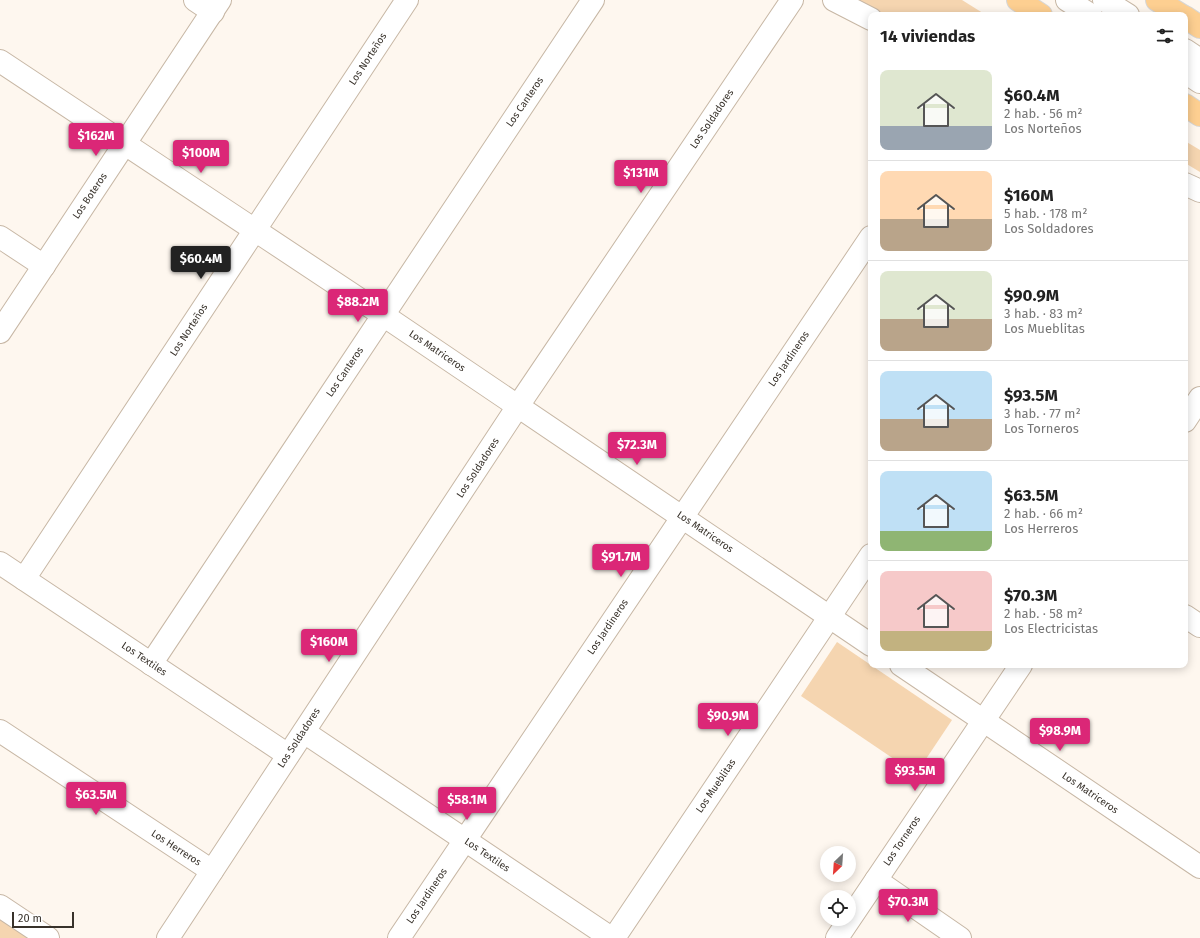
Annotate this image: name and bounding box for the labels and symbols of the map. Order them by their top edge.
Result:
street label: Los Norteños [347,30,389,87]
street label: Los Canteros [504,74,546,129]
street label: Los Soldadores [688,87,736,151]
pin: $162M [68,123,124,157]
pin: $100M [173,140,229,174]
pin: $131M [613,160,669,194]
street label: Los Boteros [70,170,110,221]
pin: $60.4M [168,246,234,280]
pin: $88.2M [325,289,391,323]
street label: Los Norteños [168,301,210,358]
street label: Los Matriceros [406,328,468,374]
street label: Los Jardineros [766,329,812,389]
street label: Los Canteros [324,344,366,399]
pin: $72.3M [604,432,670,466]
street label: Los Soldadores [454,436,502,500]
street label: Los Matriceros [674,509,736,555]
pin: $91.7M [588,544,654,578]
street label: Los Jardineros [585,597,631,657]
pin: $160M [301,629,357,663]
street label: Los Textiles [119,639,169,679]
pin: $90.9M [695,703,761,737]
street label: Los Soldadores [275,706,323,770]
pin: $98.9M [1027,718,1093,752]
street label: Los Mueblitas [694,757,739,815]
pin: $93.5M [882,758,948,792]
street label: Los Matriceros [1059,770,1121,816]
pin: $63.5M [63,782,129,816]
pin: $58.1M [434,787,500,821]
street label: Los Torneros [881,814,923,868]
street label: Los Herreros [149,827,203,869]
street label: Los Textiles [462,835,512,875]
north arrow [820,846,856,882]
street label: Los Jardineros [404,866,450,926]
pin: $70.3M [875,889,941,923]
scale bar [12,910,74,929]

